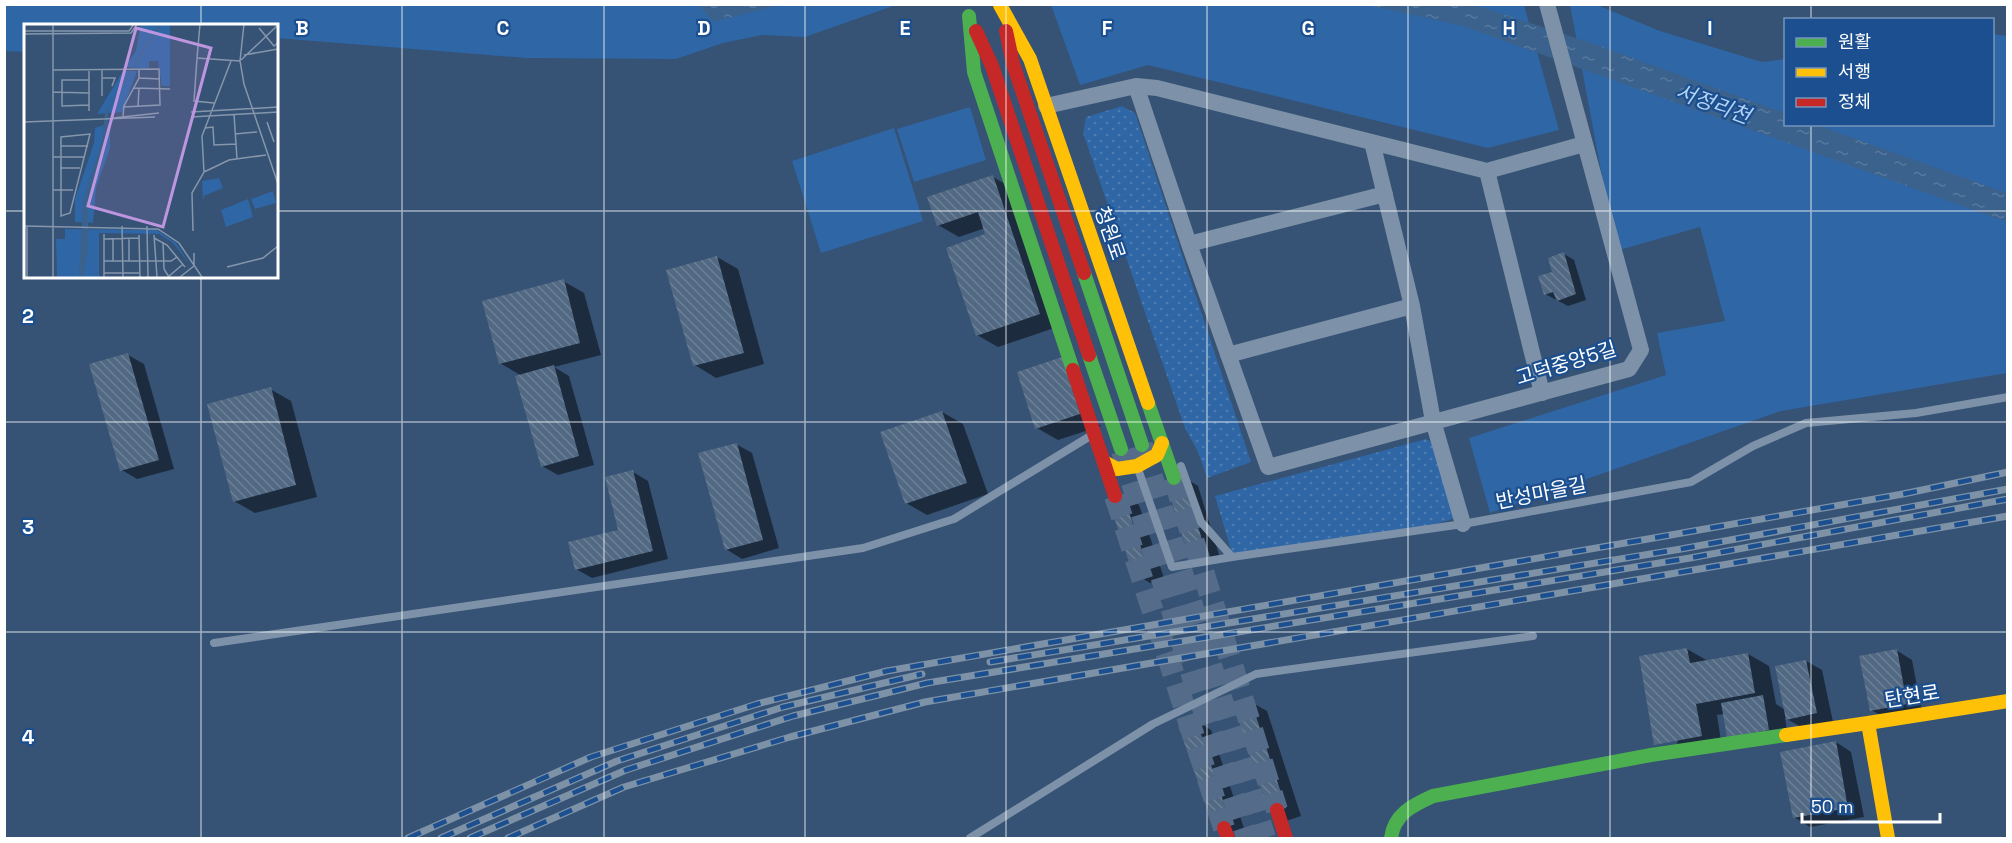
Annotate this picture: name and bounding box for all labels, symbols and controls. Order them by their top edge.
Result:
text: B [295,15,309,41]
text: C [497,15,510,41]
text: D [697,15,711,41]
text: E [899,15,911,41]
text: F [1102,15,1113,41]
text: G [1301,15,1315,41]
text: H [1502,15,1516,41]
text: I [1707,15,1713,41]
legend [1784,18,1994,126]
inset map [24,24,278,278]
text: 원활 [1838,30,1871,53]
text: 서행 [1838,60,1871,83]
water label: 서정리천 [1672,78,1757,130]
text: 정체 [1838,90,1871,113]
street label: 청원로 [1089,203,1131,263]
text: 2 [22,303,34,329]
street label: 고덕중앙5길 [1512,335,1620,391]
street label: 반성마을길 [1493,471,1589,515]
text: 3 [22,514,34,540]
street label: 탄현로 [1883,679,1941,713]
text: 4 [22,724,35,750]
scale bar [1802,786,1940,824]
text: 50 m [1811,795,1853,818]

